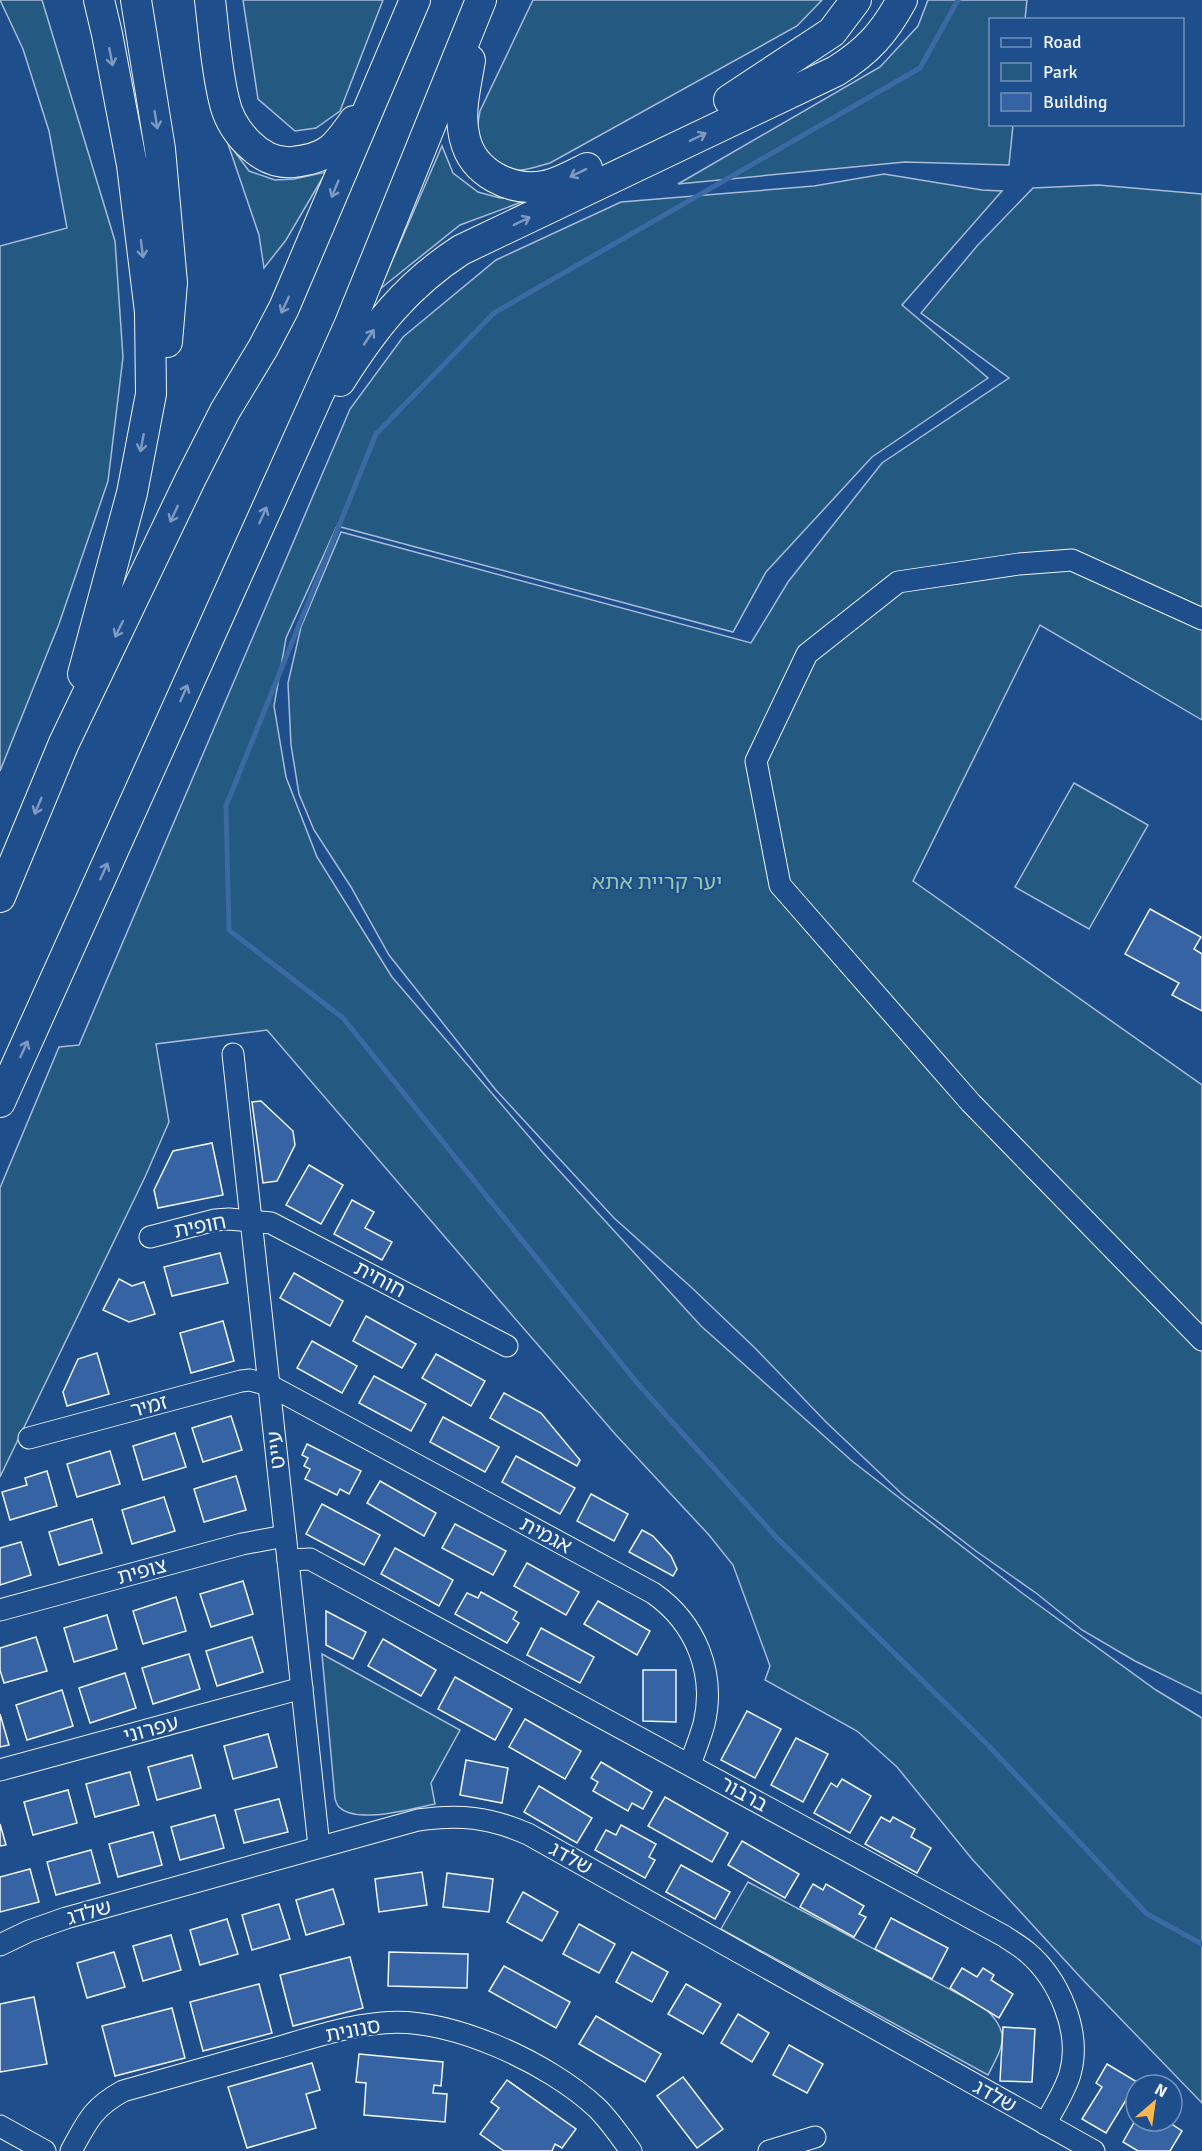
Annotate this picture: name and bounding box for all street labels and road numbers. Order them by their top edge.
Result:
street label: חופית [172,1208,228,1244]
street label: חוחית [350,1255,410,1303]
street label: זמיר [127,1389,171,1423]
street label: עייט [261,1430,291,1470]
street label: אגמית [516,1511,576,1559]
street label: צופית [114,1552,170,1590]
street label: עפרוני [120,1709,182,1749]
street label: ברבור [716,1770,772,1818]
street label: שלדג [545,1836,597,1880]
street label: שלדג [64,1893,114,1931]
street label: סנונית [323,2012,383,2048]
street label: שלדג [969,2074,1021,2118]

